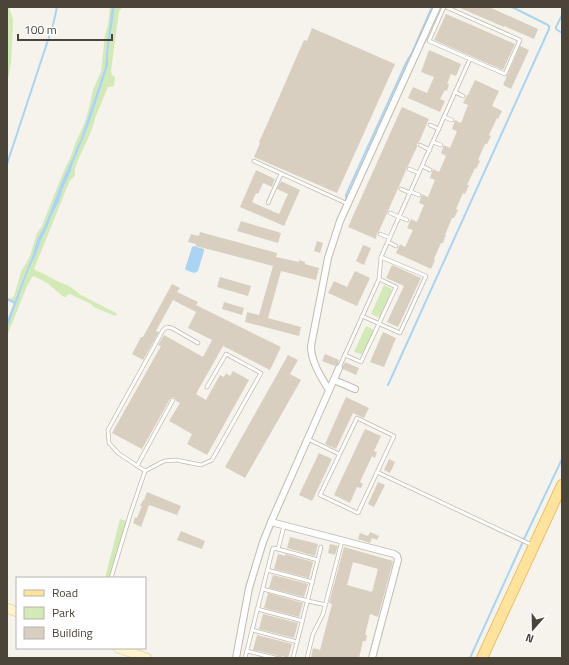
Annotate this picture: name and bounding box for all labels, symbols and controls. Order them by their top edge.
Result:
scale bar [18,16,112,42]
text: 100 m [24,20,57,39]
legend [16,577,146,649]
text: Road [52,583,78,602]
text: Park [52,603,75,622]
north arrow [513,609,553,649]
text: Building [52,623,93,642]
text: N [523,630,536,647]

